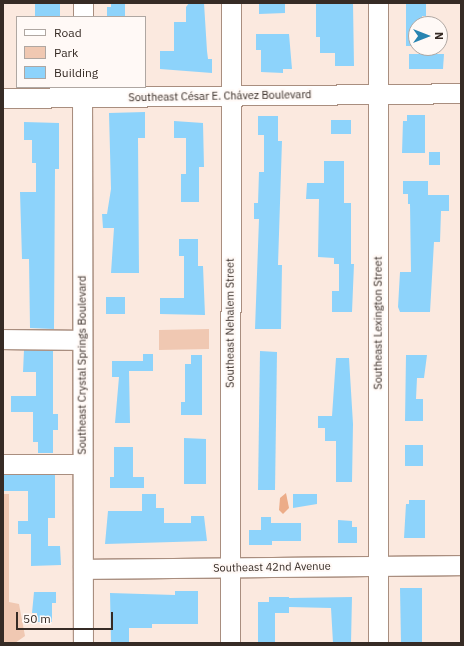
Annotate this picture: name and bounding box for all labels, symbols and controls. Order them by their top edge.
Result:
legend [16,16,146,88]
north arrow [408,16,448,56]
text: Road [54,25,82,40]
text: N [432,32,446,40]
text: Park [54,45,78,60]
text: Building [54,65,98,80]
street label: Southeast César E. Chávez Boulevard [128,88,312,104]
street label: Southeast Lexington Street [371,256,385,390]
street label: Southeast Nehalem Street [223,258,237,388]
street label: Southeast Crystal Springs Boulevard [75,275,89,455]
street label: Southeast 42nd Avenue [213,559,331,575]
scale bar [18,604,115,630]
text: 50 m [23,611,51,626]

